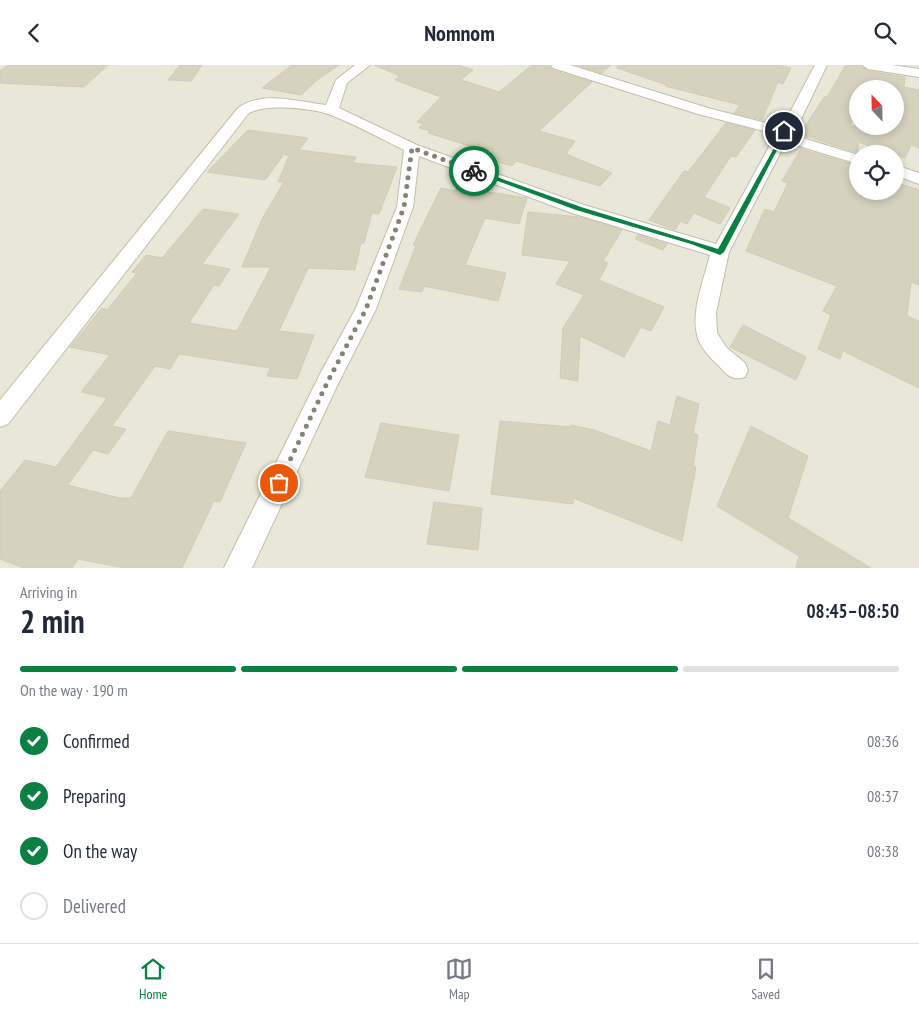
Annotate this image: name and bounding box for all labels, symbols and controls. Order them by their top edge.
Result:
icon: back [20,19,48,47]
text: Nomnom [424,19,495,47]
icon: search [871,19,899,47]
north arrow [849,80,904,135]
map controls [849,80,904,200]
pin [763,110,805,152]
icon: home [770,117,798,145]
button: locate [849,145,904,200]
courier [449,146,499,196]
icon: bike [460,157,488,185]
pin [258,462,300,504]
icon: bag [265,469,293,497]
text: Arriving in [20,582,77,602]
text: 08:45–08:50 [806,599,899,623]
text: 2 min [20,600,85,642]
text: On the way · 190 m [20,680,128,700]
icon: check [20,727,48,755]
text: Confirmed [63,729,130,753]
text: 08:36 [867,731,899,751]
icon: check [20,782,48,810]
text: Preparing [63,784,126,808]
text: 08:37 [867,786,899,806]
icon: check [20,837,48,865]
text: On the way [63,839,137,863]
text: 08:38 [867,841,899,861]
text: Delivered [63,894,126,918]
tab: Home [139,955,167,1003]
tab: Map [445,955,473,1003]
tab: Saved [751,955,780,1003]

